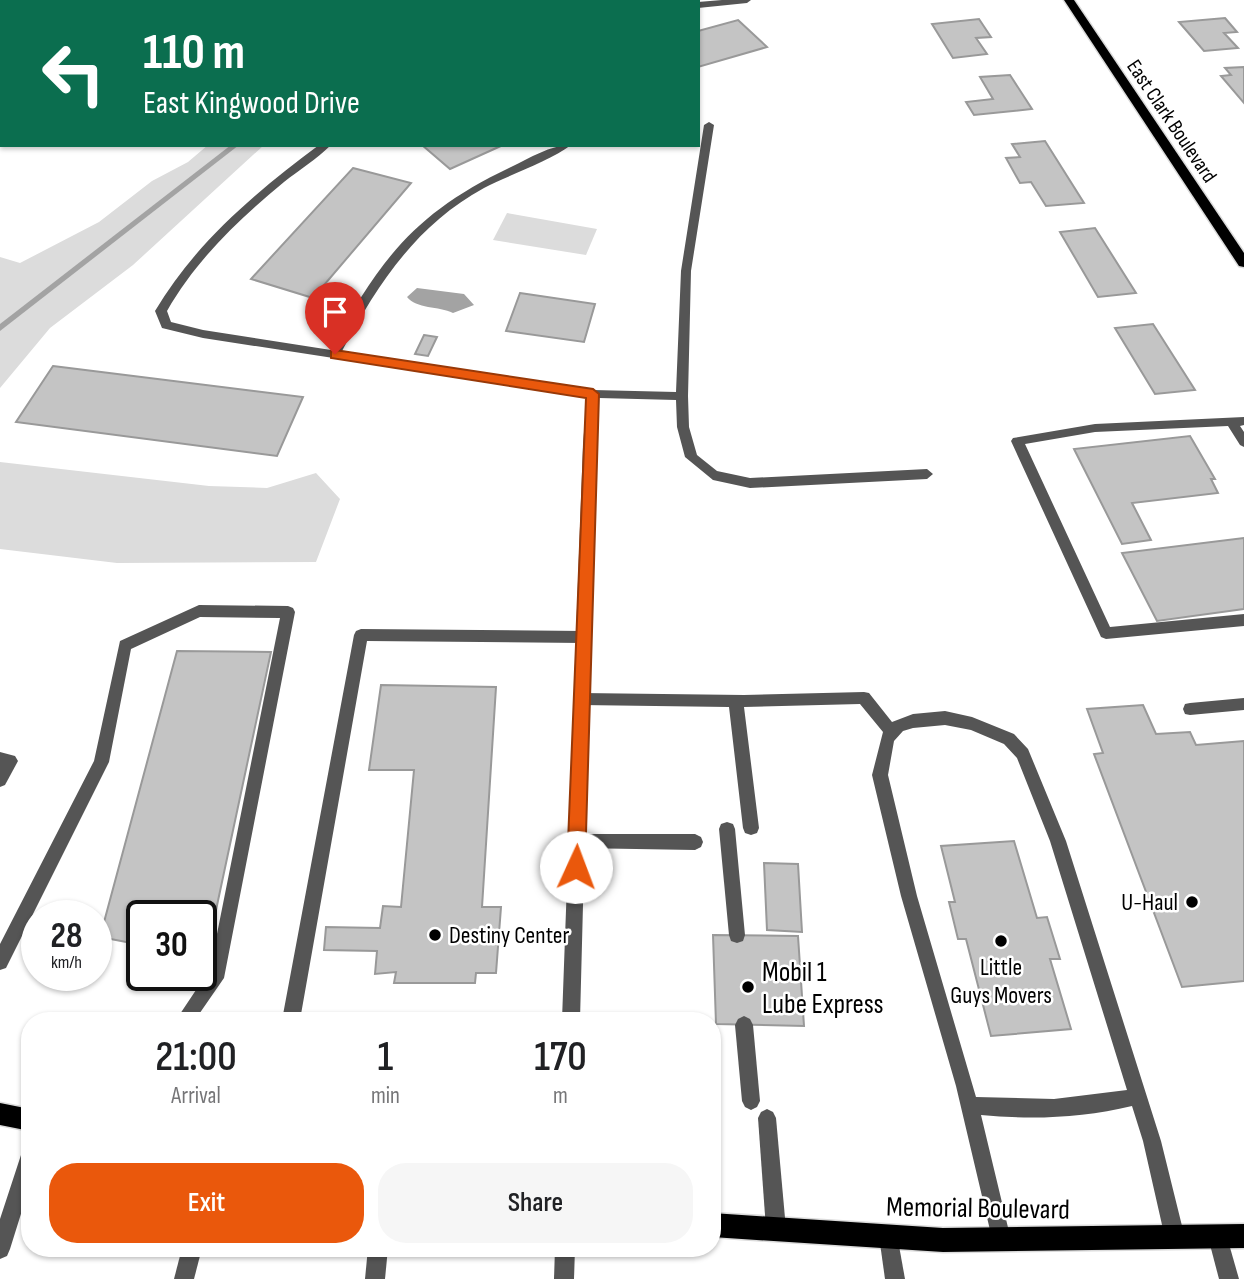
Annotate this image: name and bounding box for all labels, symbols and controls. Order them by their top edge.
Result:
text: 110 m [143,24,245,83]
icon: left [28,28,119,119]
street label: East Clark Boulevard [1121,55,1222,187]
text: East Kingwood Drive [143,84,360,123]
pin [305,282,365,354]
icon: arrive [316,293,354,331]
position arrow [539,830,613,904]
place label: U-Haul [1121,888,1178,917]
marker: U-Haul [1184,894,1200,910]
speed limit sign: 30 [126,900,217,991]
text: 28 [51,915,82,958]
place label: Destiny Center [449,921,569,950]
marker: Destiny Center [427,927,443,943]
marker: Little Guys Movers [993,933,1009,949]
text: km/h [51,952,82,973]
place label: Little Guys Movers [950,953,1052,1010]
place label: Mobil 1 Lube Express [762,956,884,1021]
marker: Mobil 1 Lube Express [740,979,756,995]
text: 21:00 [155,1032,237,1083]
text: 1 [378,1032,393,1083]
text: 170 [534,1032,587,1083]
text: Arrival [171,1082,221,1110]
text: min [371,1082,400,1110]
text: m [553,1082,568,1110]
button: Exit [49,1163,364,1243]
button: Share [378,1163,693,1243]
street label: Memorial Boulevard [886,1190,1070,1227]

